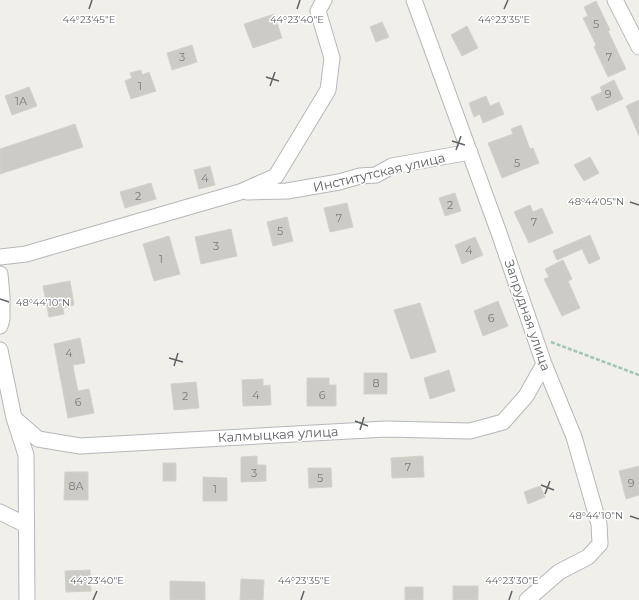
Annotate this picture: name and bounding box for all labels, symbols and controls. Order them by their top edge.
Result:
text: 44°23'45"E [63,13,116,26]
text: 44°23'40"E [270,13,324,26]
text: 44°23'35"E [478,13,531,26]
house number: 5 [593,17,599,31]
house number: 3 [179,50,185,64]
house number: 7 [606,50,612,64]
house number: 1 [138,79,142,93]
house number: 9 [605,87,612,101]
house number: 1А [15,94,28,108]
street label: Институтская улица [311,149,447,195]
house number: 5 [514,156,520,170]
house number: 4 [201,171,209,185]
house number: 2 [135,189,141,203]
text: 48°44'05"N [568,195,624,208]
house number: 2 [447,198,453,212]
house number: 7 [336,211,342,225]
house number: 7 [531,215,537,229]
house number: 5 [277,224,283,238]
house number: 3 [213,239,219,253]
house number: 4 [465,243,473,257]
house number: 1 [159,252,163,266]
street label: Запрудная улица [501,257,555,373]
text: 48°44'10"N [16,296,70,309]
house number: 6 [488,311,495,325]
house number: 4 [65,346,73,360]
house number: 8 [372,376,380,390]
house number: 4 [252,388,260,402]
house number: 6 [319,388,326,402]
house number: 2 [182,389,188,403]
house number: 6 [75,395,82,409]
street label: Калмыцкая улица [217,423,339,445]
house number: 7 [405,460,411,474]
house number: 3 [251,466,257,480]
house number: 5 [317,471,323,485]
house number: 9 [628,476,635,490]
house number: 8А [68,479,84,493]
house number: 1 [213,482,217,496]
text: 48°44'10"N [569,509,623,522]
text: 44°23'40"E [70,574,124,587]
text: 44°23'35"E [278,574,331,587]
text: 44°23'30"E [485,574,539,587]

